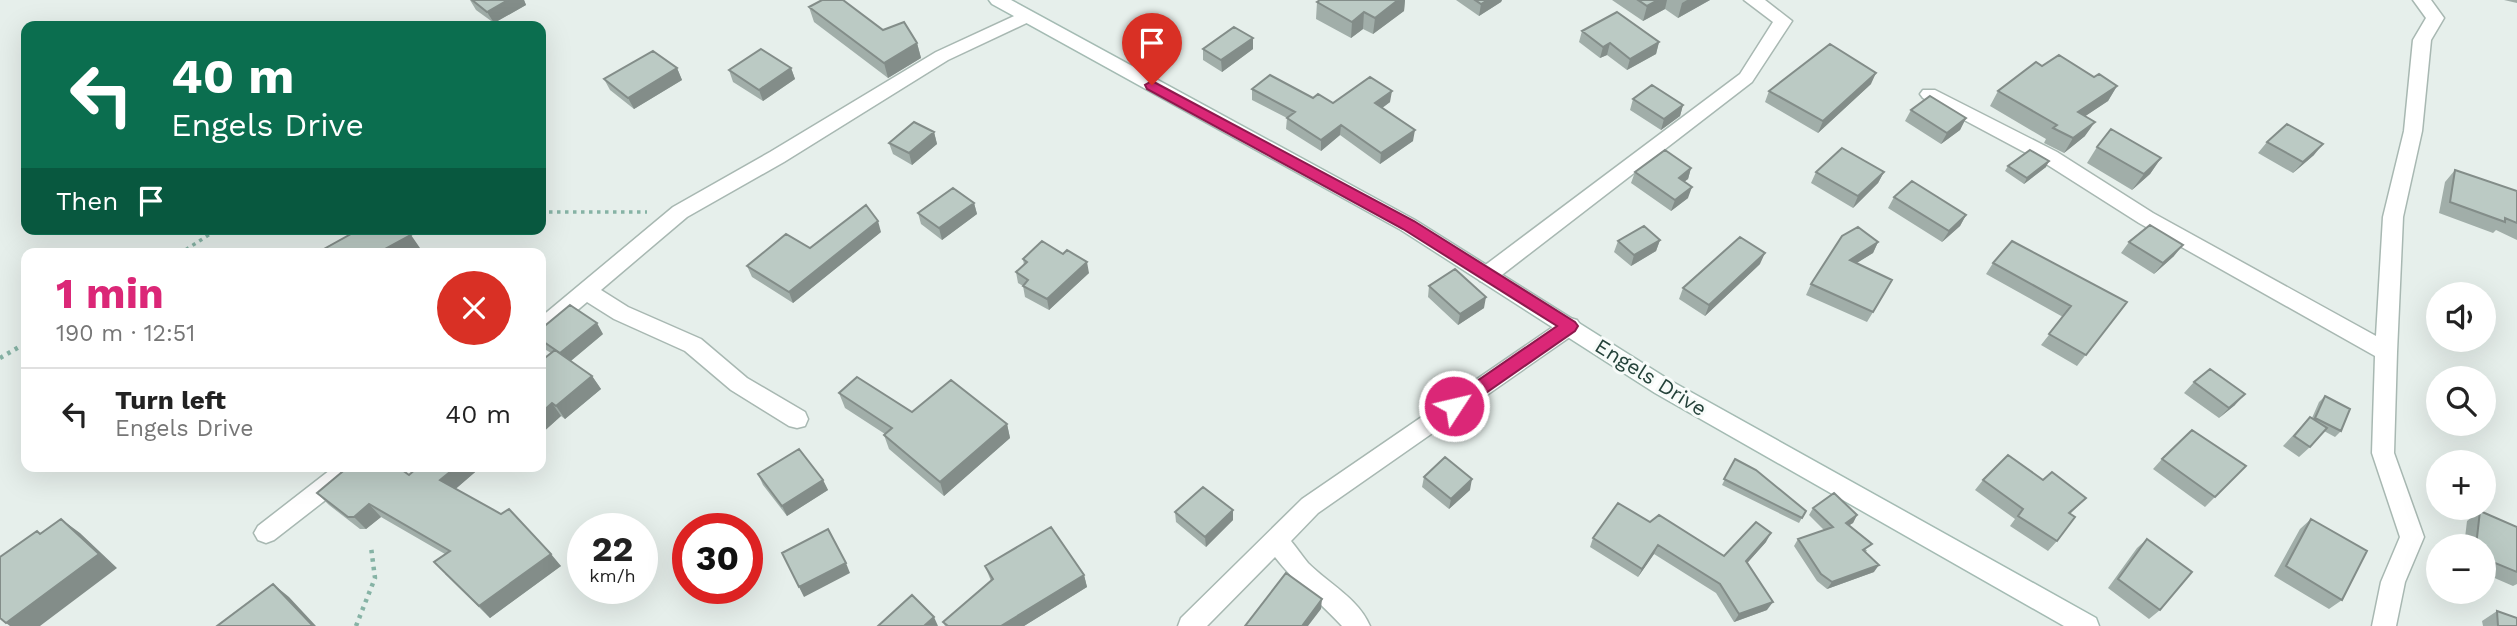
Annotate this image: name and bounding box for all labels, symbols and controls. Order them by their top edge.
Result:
pin [1122,13,1182,85]
icon: arrive [1133,24,1171,62]
text: 40 m [171,47,294,105]
icon: left [56,49,147,140]
text: Engels Drive [171,106,364,144]
icon: arrive [132,182,170,220]
text: Then [56,186,118,216]
text: 1 min [56,269,164,318]
button: close [437,271,511,345]
map controls [2426,282,2496,604]
button: sound [2426,282,2496,352]
text: 190 m · 12:51 [56,320,195,347]
street label: Engels Drive [1591,333,1711,421]
button: search [2426,366,2496,436]
position arrow [1417,369,1491,443]
text: Turn left [115,385,226,415]
icon: left [56,395,94,433]
text: 40 m [445,399,511,429]
text: Engels Drive [115,415,254,442]
button: + [2426,450,2496,520]
speed limit sign: 30 [672,513,763,604]
text: 22 [592,528,633,570]
button: − [2426,534,2496,604]
text: km/h [589,565,636,586]

